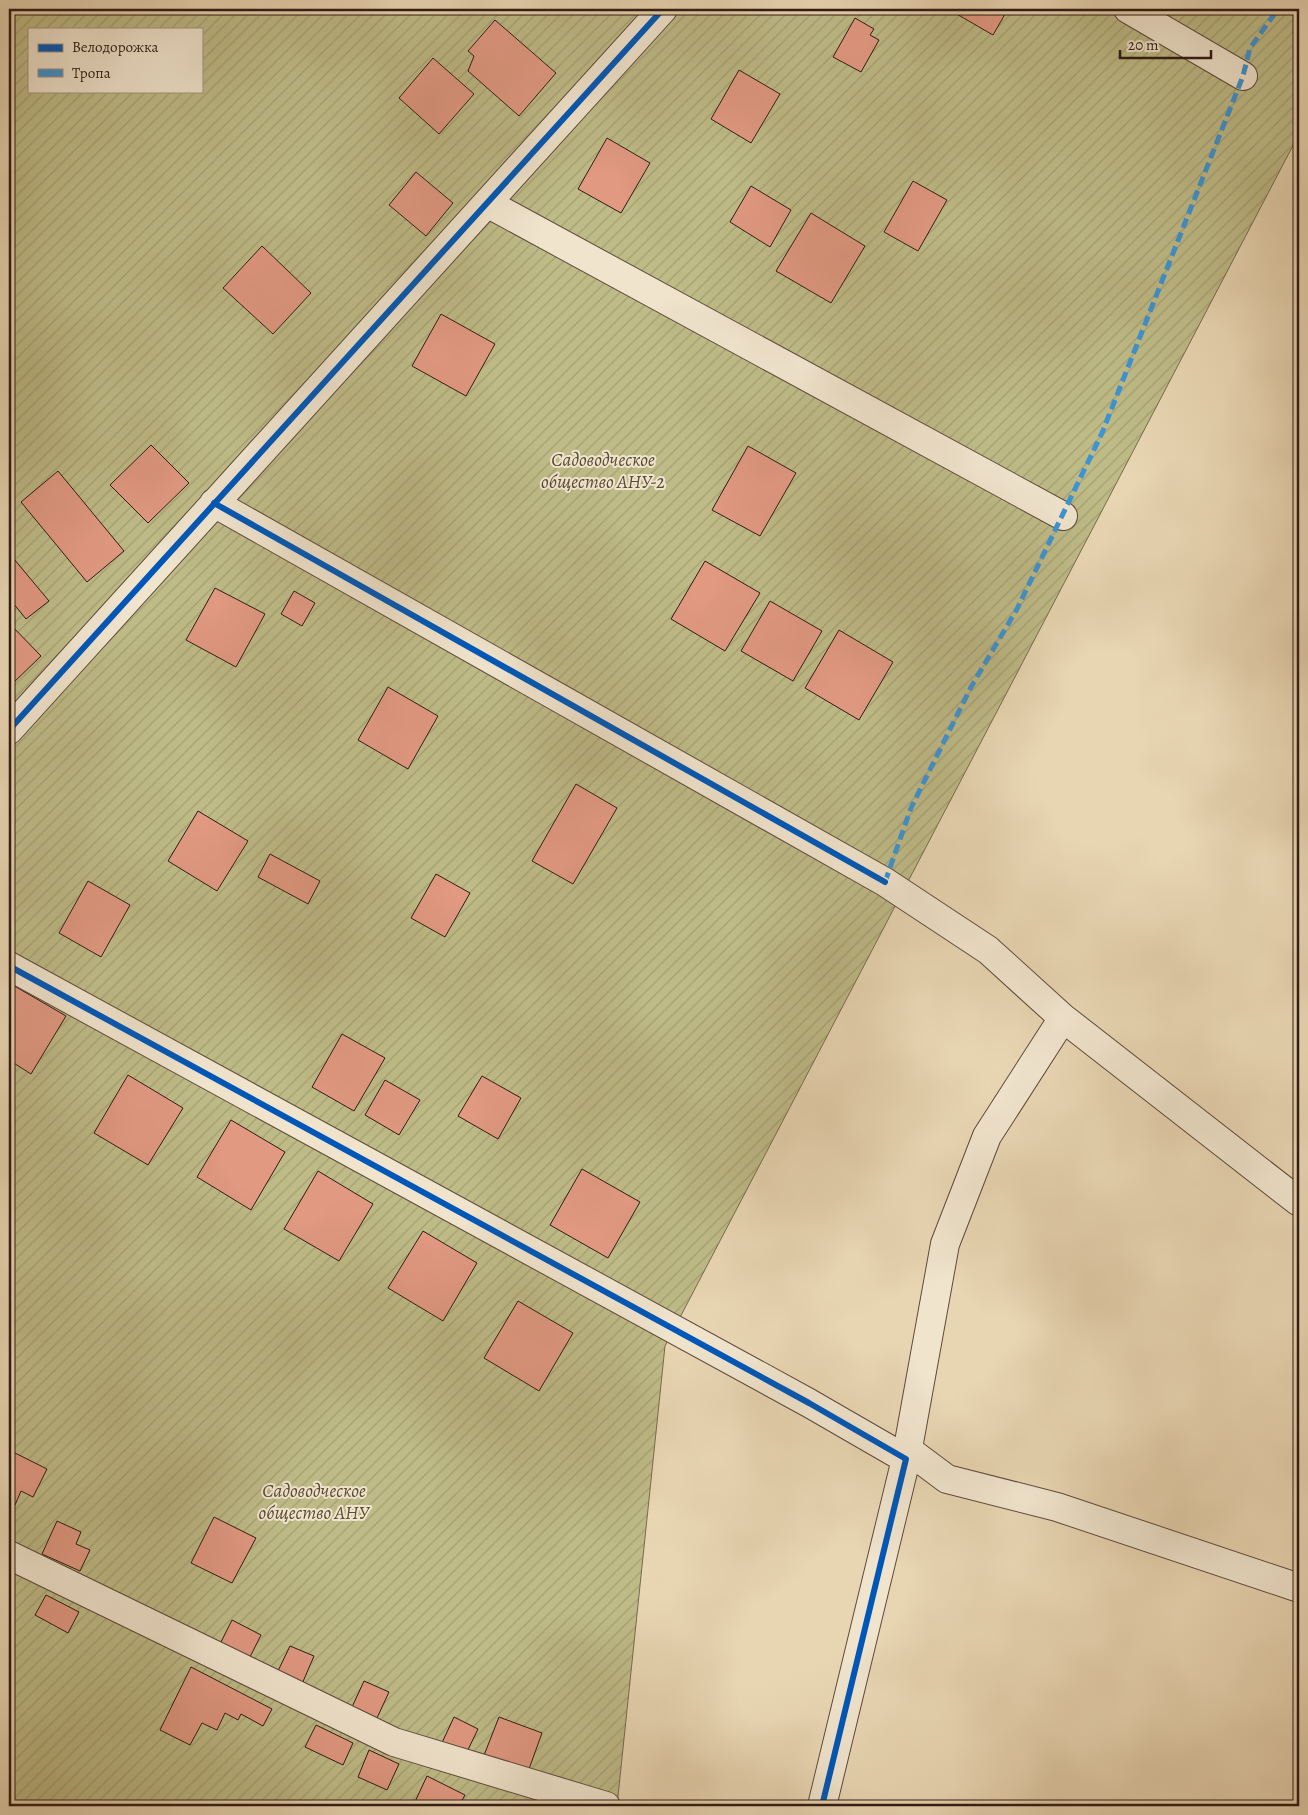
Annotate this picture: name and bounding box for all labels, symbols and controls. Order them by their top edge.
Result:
legend [28,28,202,92]
scale bar [1120,28,1212,60]
text: 20 m [1128,35,1159,55]
text: Велодорожка [72,37,159,57]
text: Тропа [72,63,111,83]
park label: Садоводческое общество АНУ-2 [541,447,665,495]
park label: Садоводческое общество АНУ [258,1478,371,1526]

